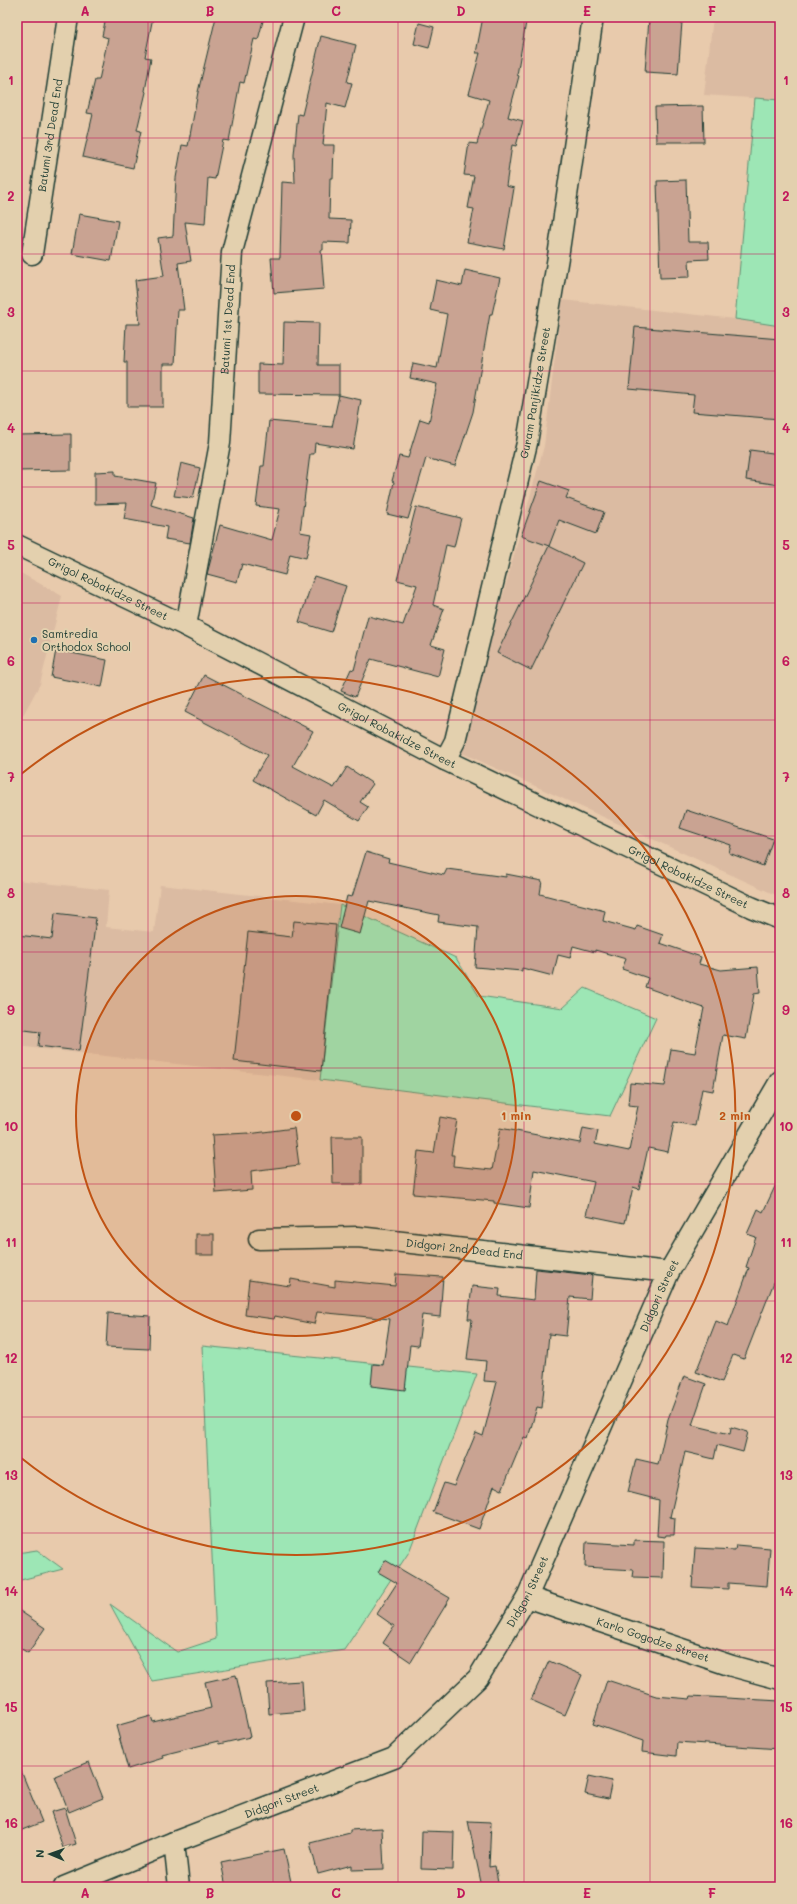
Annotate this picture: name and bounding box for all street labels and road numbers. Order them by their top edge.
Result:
street label: Batumi 3rd Dead End [34,78,65,193]
street label: Batumi 1st Dead End [216,264,238,375]
street label: Guram Panjikidze Street [516,325,553,460]
street label: Grigol Robakidze Street [46,553,171,623]
street label: Grigol Robakidze Street [335,698,459,771]
street label: Grigol Robakidze Street [626,841,751,912]
street label: Didgori 2nd Dead End [405,1234,523,1262]
street label: Didgori Street [636,1256,682,1334]
street label: Didgori Street [502,1553,551,1630]
street label: Karlo Gogodze Street [595,1613,712,1665]
street label: Didgori Street [242,1779,321,1821]

